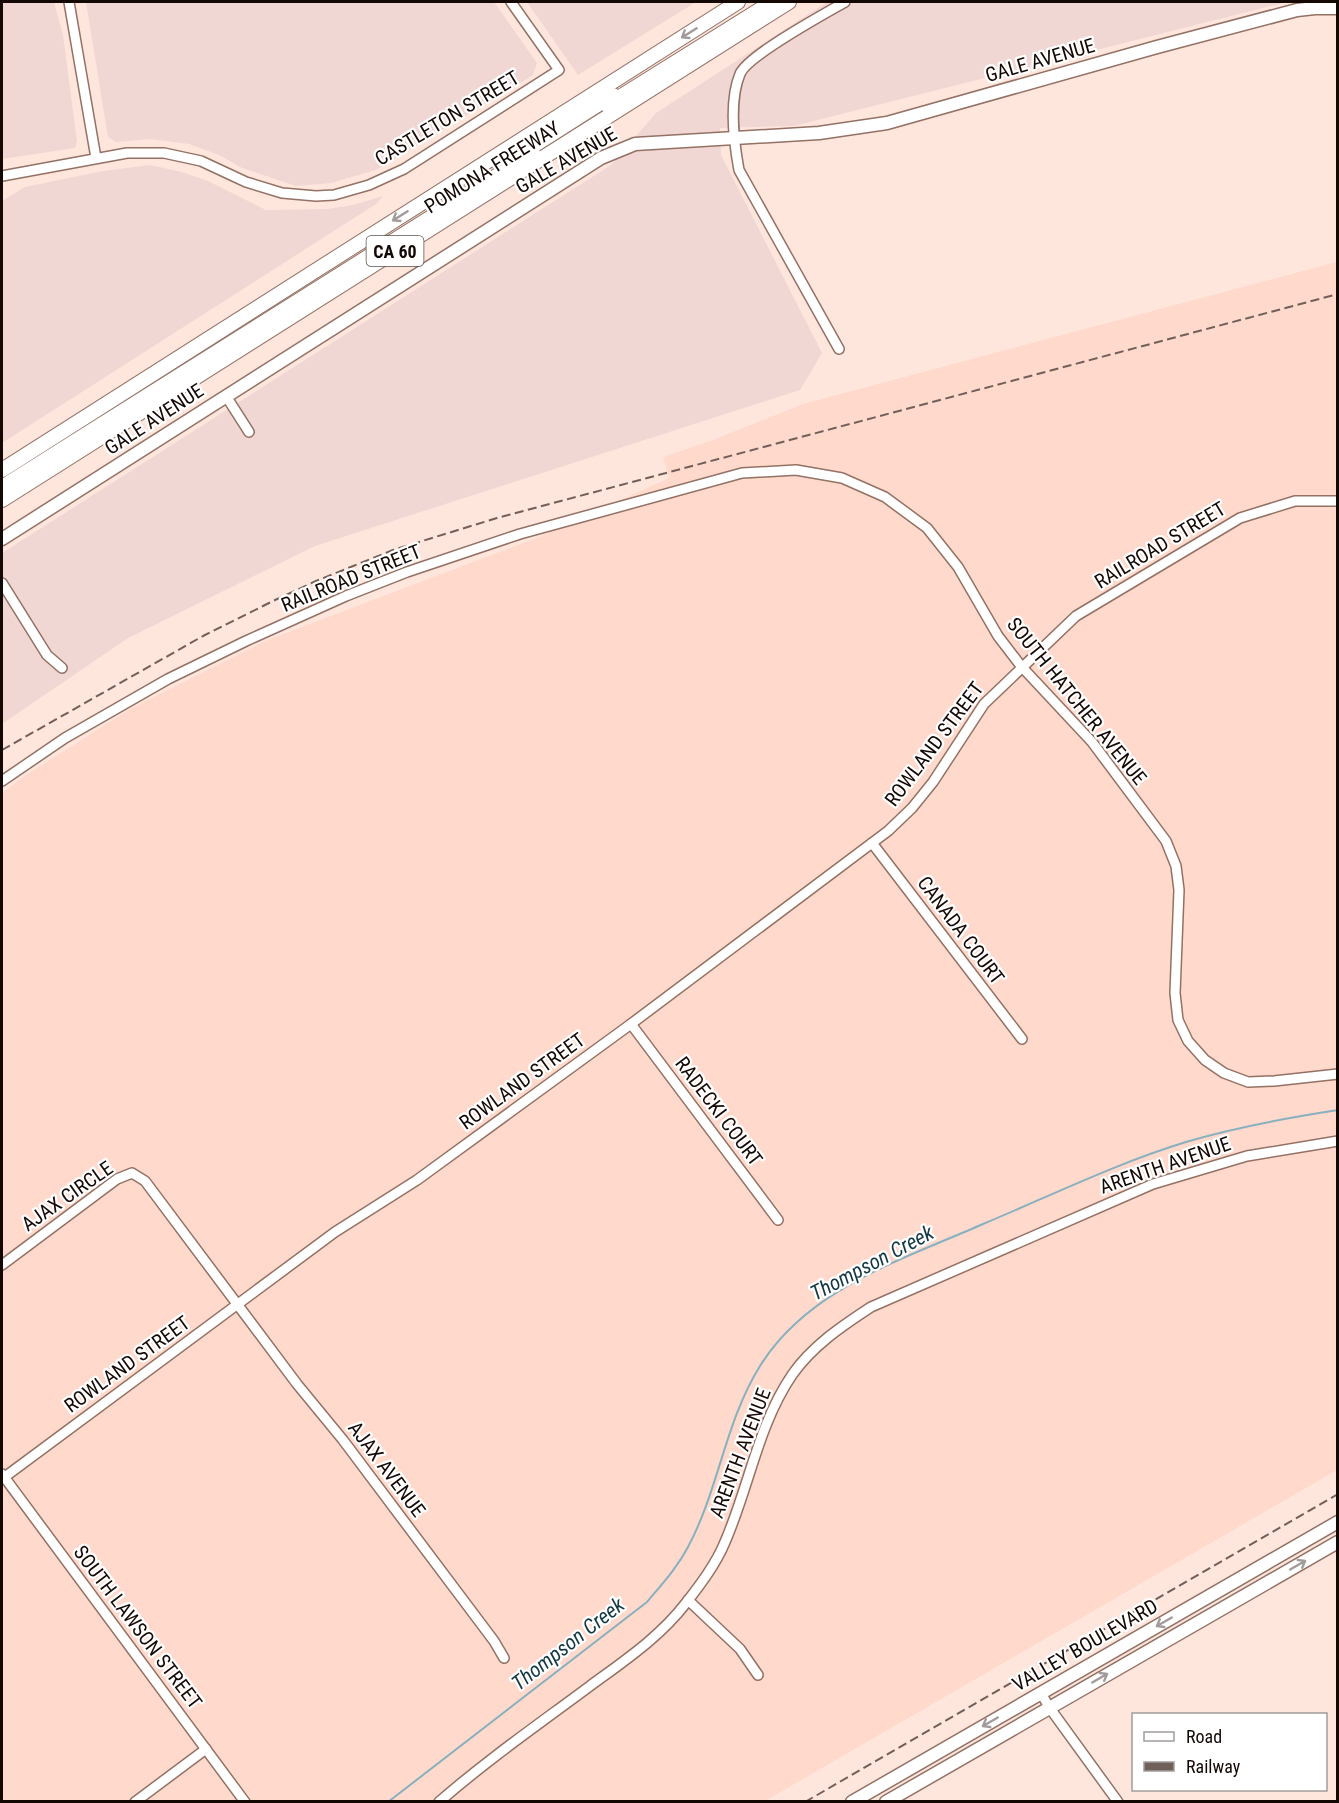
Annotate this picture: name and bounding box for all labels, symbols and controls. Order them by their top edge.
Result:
one-way arrow [681,27,698,39]
street label: GALE AVENUE [982,33,1098,87]
street label: CASTLETON STREET [370,65,524,171]
street label: POMONA FREEWAY [420,116,564,218]
street label: GALE AVENUE [511,121,621,199]
one-way arrow [392,211,409,223]
road number: CA 60 [366,236,424,266]
street label: GALE AVENUE [100,378,208,460]
street label: RAILROAD STREET [1090,496,1230,594]
street label: RAILROAD STREET [278,539,424,617]
street label: SOUTH HATCHER AVENUE [1002,613,1152,790]
street label: ROWLAND STREET [879,677,989,811]
street label: CANADA COURT [913,871,1009,989]
street label: ROWLAND STREET [455,1027,589,1135]
street label: RADECKI COURT [670,1052,768,1170]
street label: ARENTH AVENUE [1096,1131,1234,1199]
street label: AJAX CIRCLE [17,1156,117,1236]
water label: Thompson Creek [806,1220,938,1306]
street label: ROWLAND STREET [60,1310,194,1418]
street label: ARENTH AVENUE [704,1385,776,1521]
street label: AJAX AVENUE [343,1416,431,1522]
street label: SOUTH LAWSON STREET [69,1541,207,1713]
one-way arrow [1289,1558,1306,1570]
water label: Thompson Creek [507,1592,630,1695]
street label: VALLEY BOULEVARD [1008,1594,1162,1696]
one-way arrow [1156,1616,1173,1628]
one-way arrow [1091,1672,1108,1684]
legend [1132,1713,1327,1791]
one-way arrow [982,1716,999,1728]
text: Road [1186,1726,1222,1747]
text: Railway [1186,1756,1241,1777]

